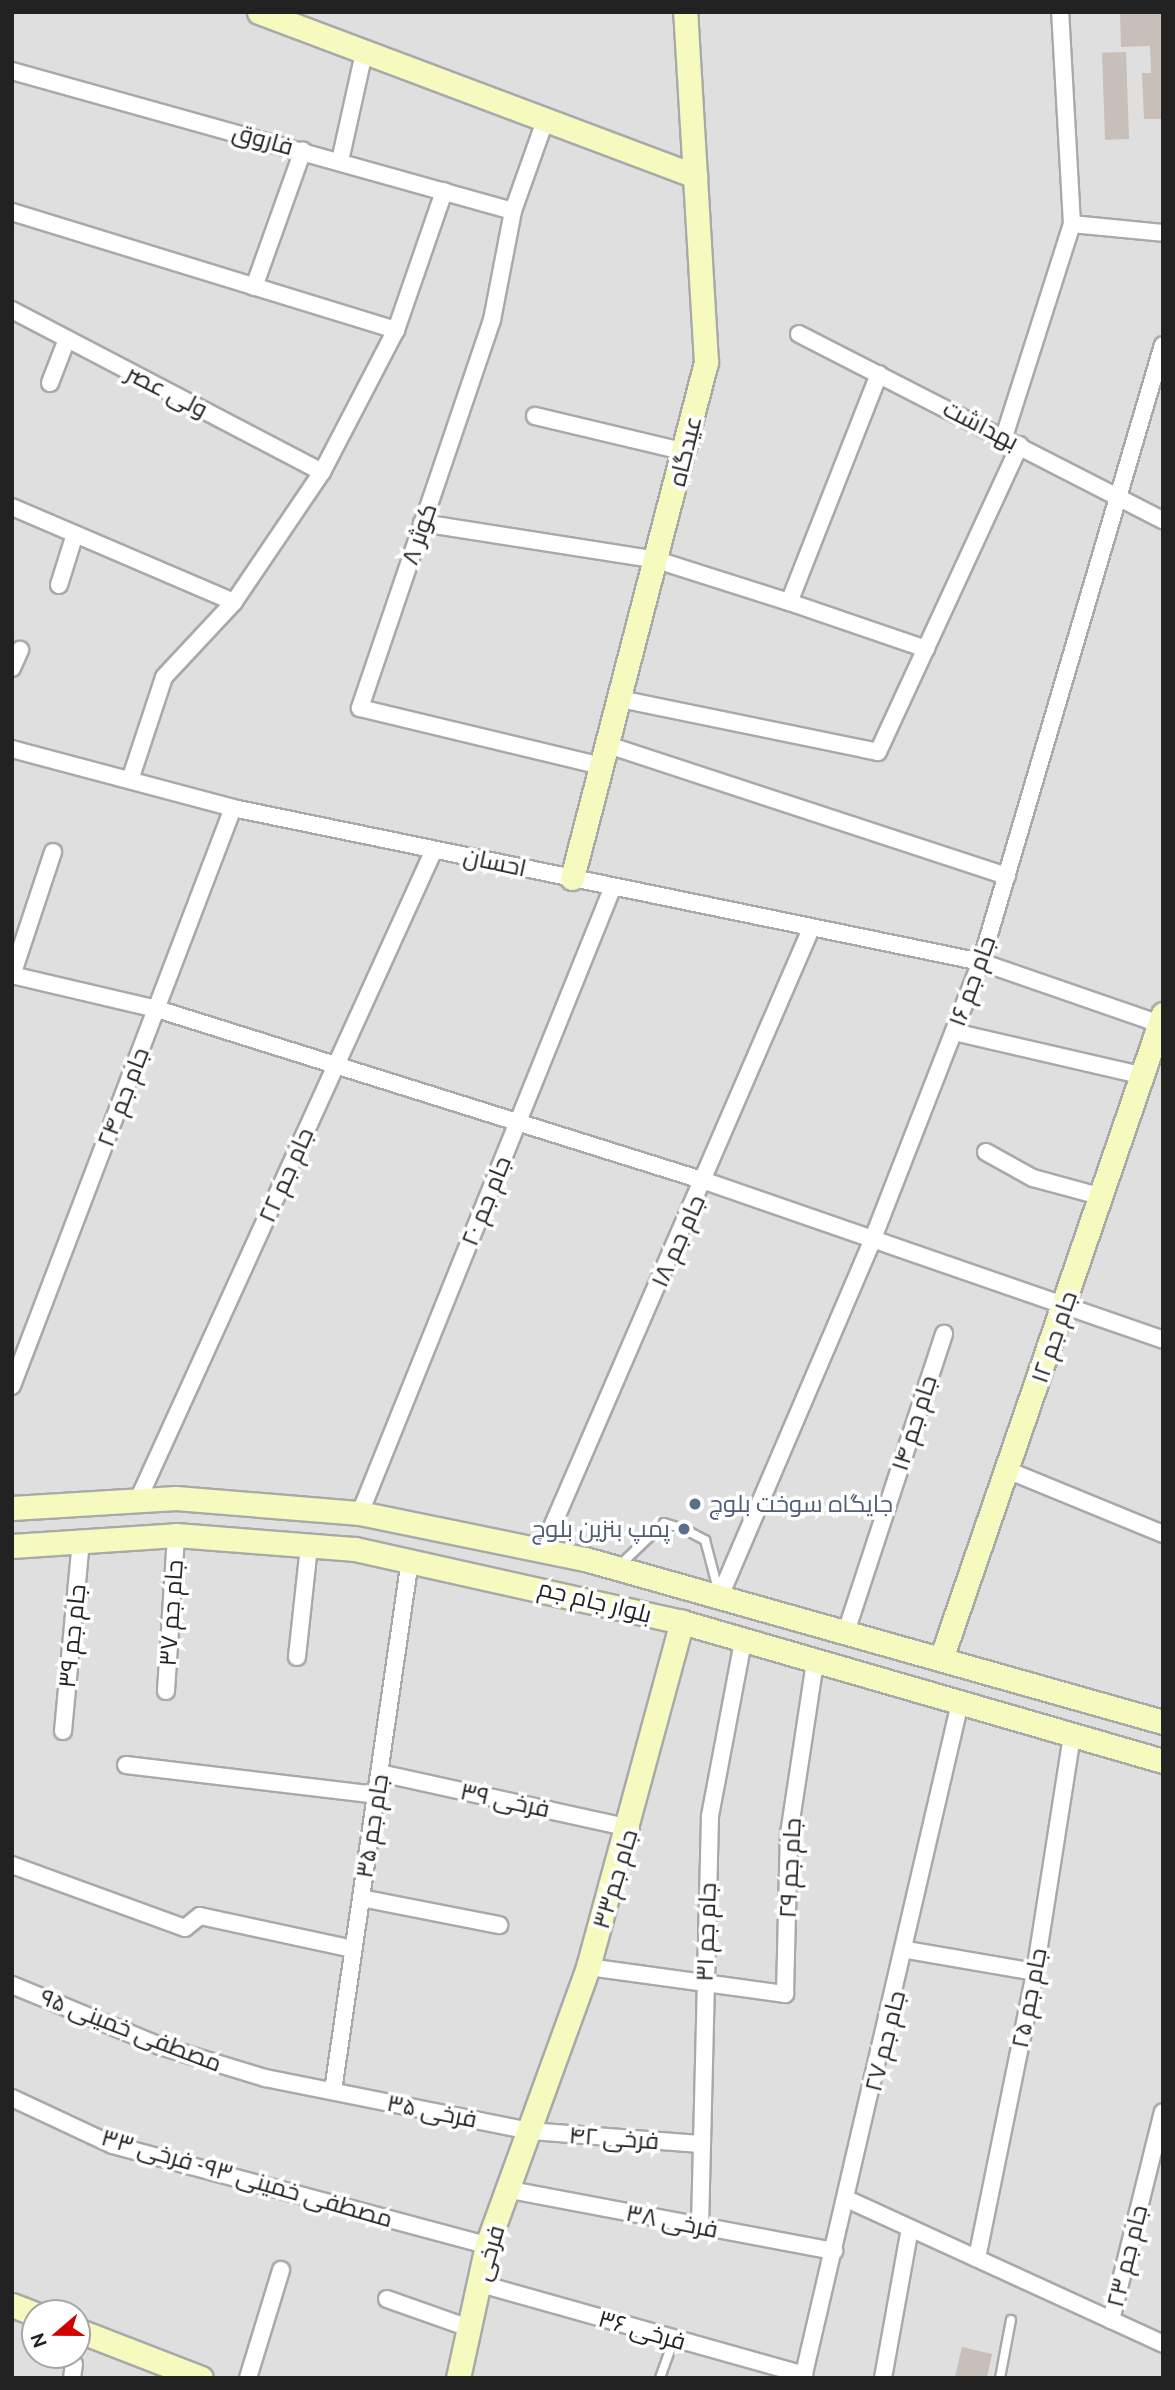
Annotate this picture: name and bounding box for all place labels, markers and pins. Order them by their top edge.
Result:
place label: جایگاه سوخت بلوچ [709,1490,893,1518]
marker: جایگاه سوخت بلوچ [687,1496,703,1512]
place label: پمپ بنزین بلوچ [531,1515,670,1543]
marker: پمپ بنزین بلوچ [676,1521,692,1537]

